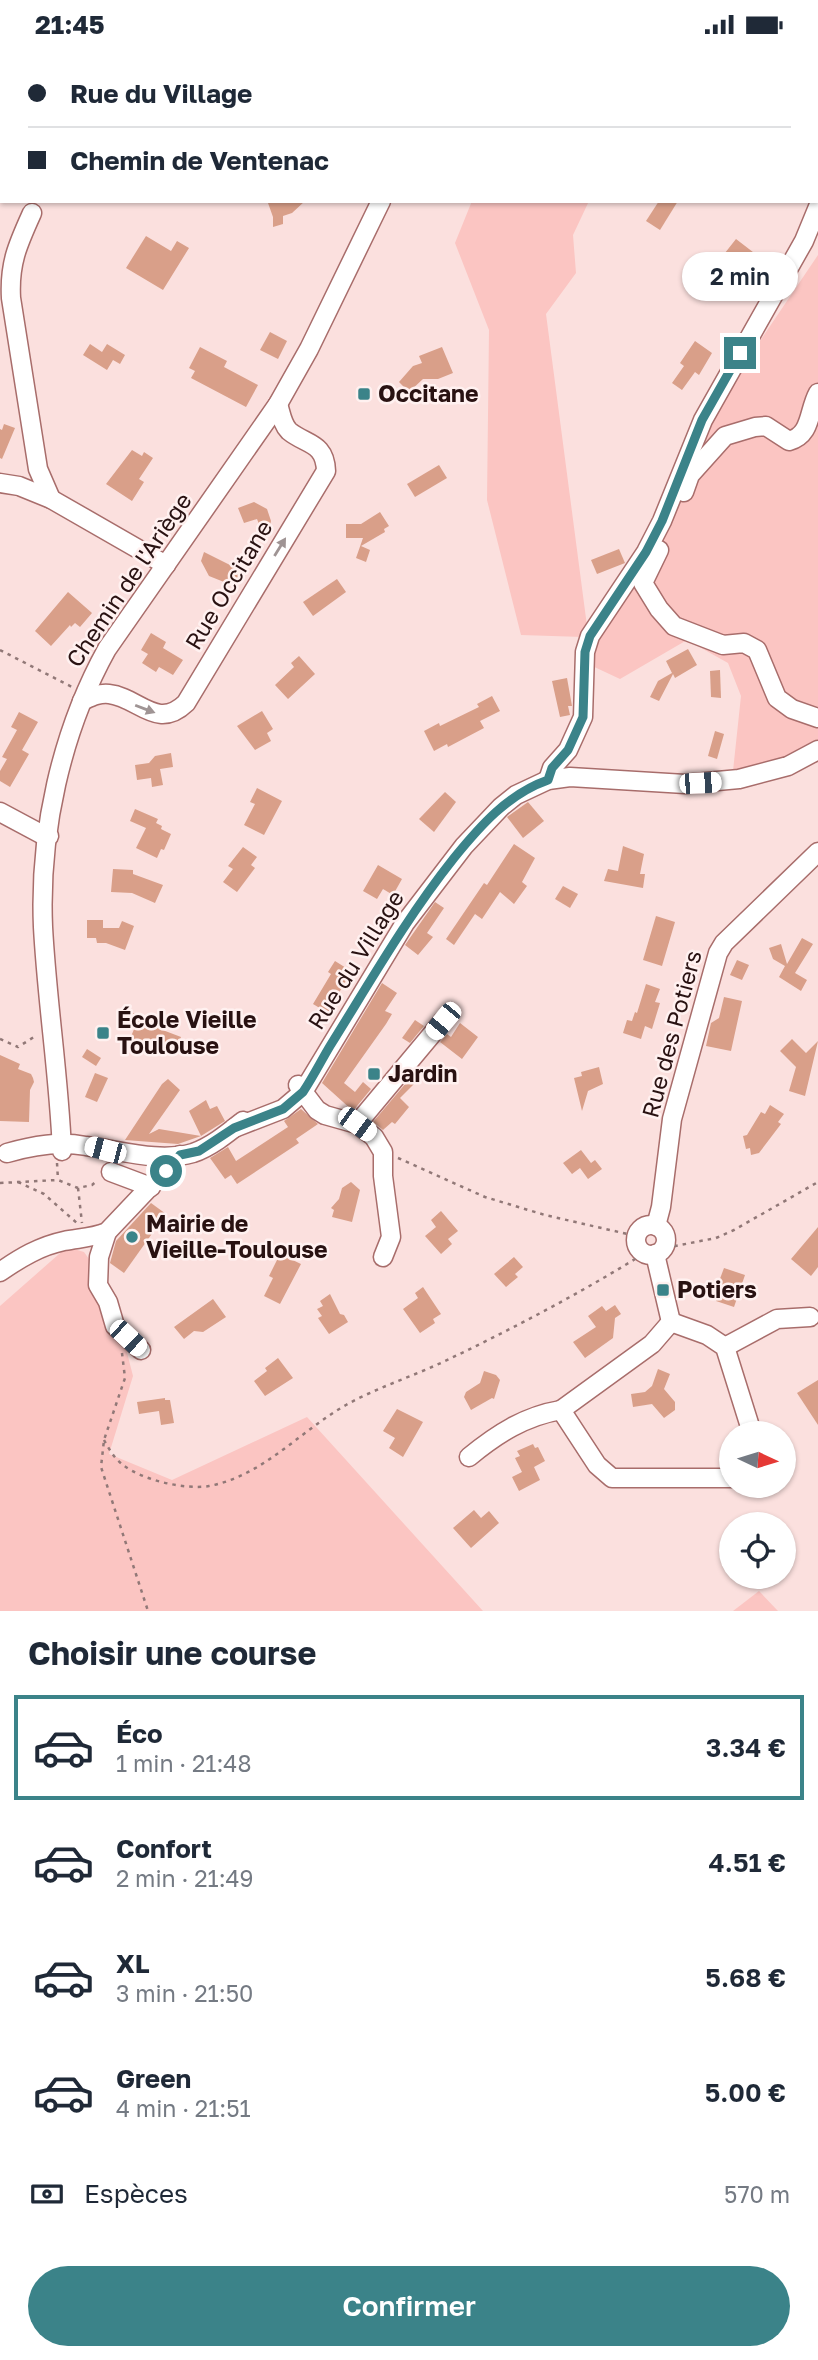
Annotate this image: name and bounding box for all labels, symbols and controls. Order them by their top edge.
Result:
text: 21:45 [35,9,105,40]
text: Rue du Village [70,78,252,109]
text: Chemin de Ventenac [70,145,329,176]
callout: 2 min [682,251,798,301]
text: 2 min [710,262,770,290]
route end [724,337,756,369]
place label: Occitane [378,379,479,407]
marker: Occitane [356,386,372,402]
street label: Chemin de l'Ariège [60,487,197,672]
street label: Rue Occitane [179,515,278,654]
one-way arrow [274,538,287,557]
one-way arrow [135,703,156,714]
car [679,771,722,795]
street label: Rue du Village [301,885,409,1034]
street label: Rue des Potiers [635,947,707,1120]
car [422,998,465,1044]
place label: École Vieille Toulouse [117,1005,257,1059]
marker: École Vieille Toulouse [95,1025,111,1041]
place label: Jardin [388,1059,457,1087]
marker: Jardin [366,1066,382,1082]
car [334,1103,381,1145]
car [82,1134,129,1166]
route start [150,1155,182,1187]
place label: Mairie de Vieille-Toulouse [146,1209,328,1263]
marker: Mairie de Vieille-Toulouse [124,1229,140,1245]
place label: Potiers [677,1275,757,1303]
marker: Potiers [655,1282,671,1298]
car [106,1316,151,1360]
north arrow [719,1421,796,1498]
map controls [719,1421,796,1589]
button: locate [719,1512,796,1589]
text: Choisir une course [28,1634,316,1672]
icon: car [32,1716,95,1779]
text: Éco [116,1718,163,1749]
text: 3.34 € [706,1732,786,1763]
text: 1 min · 21:48 [116,1749,251,1777]
icon: car [32,1831,95,1894]
text: Confort [116,1833,212,1864]
text: 4.51 € [709,1847,786,1878]
text: 2 min · 21:49 [116,1864,254,1892]
icon: car [32,1946,95,2009]
text: XL [116,1948,150,1979]
text: 5.68 € [705,1962,786,1993]
text: 3 min · 21:50 [116,1979,253,2007]
icon: car [32,2061,95,2124]
text: Green [116,2063,191,2094]
text: 5.00 € [705,2077,786,2108]
text: 4 min · 21:51 [116,2094,251,2122]
icon: cash [28,2175,66,2213]
text: Espèces [84,2178,188,2209]
text: 570 m [724,2180,790,2208]
button: Confirmer [28,2266,790,2346]

